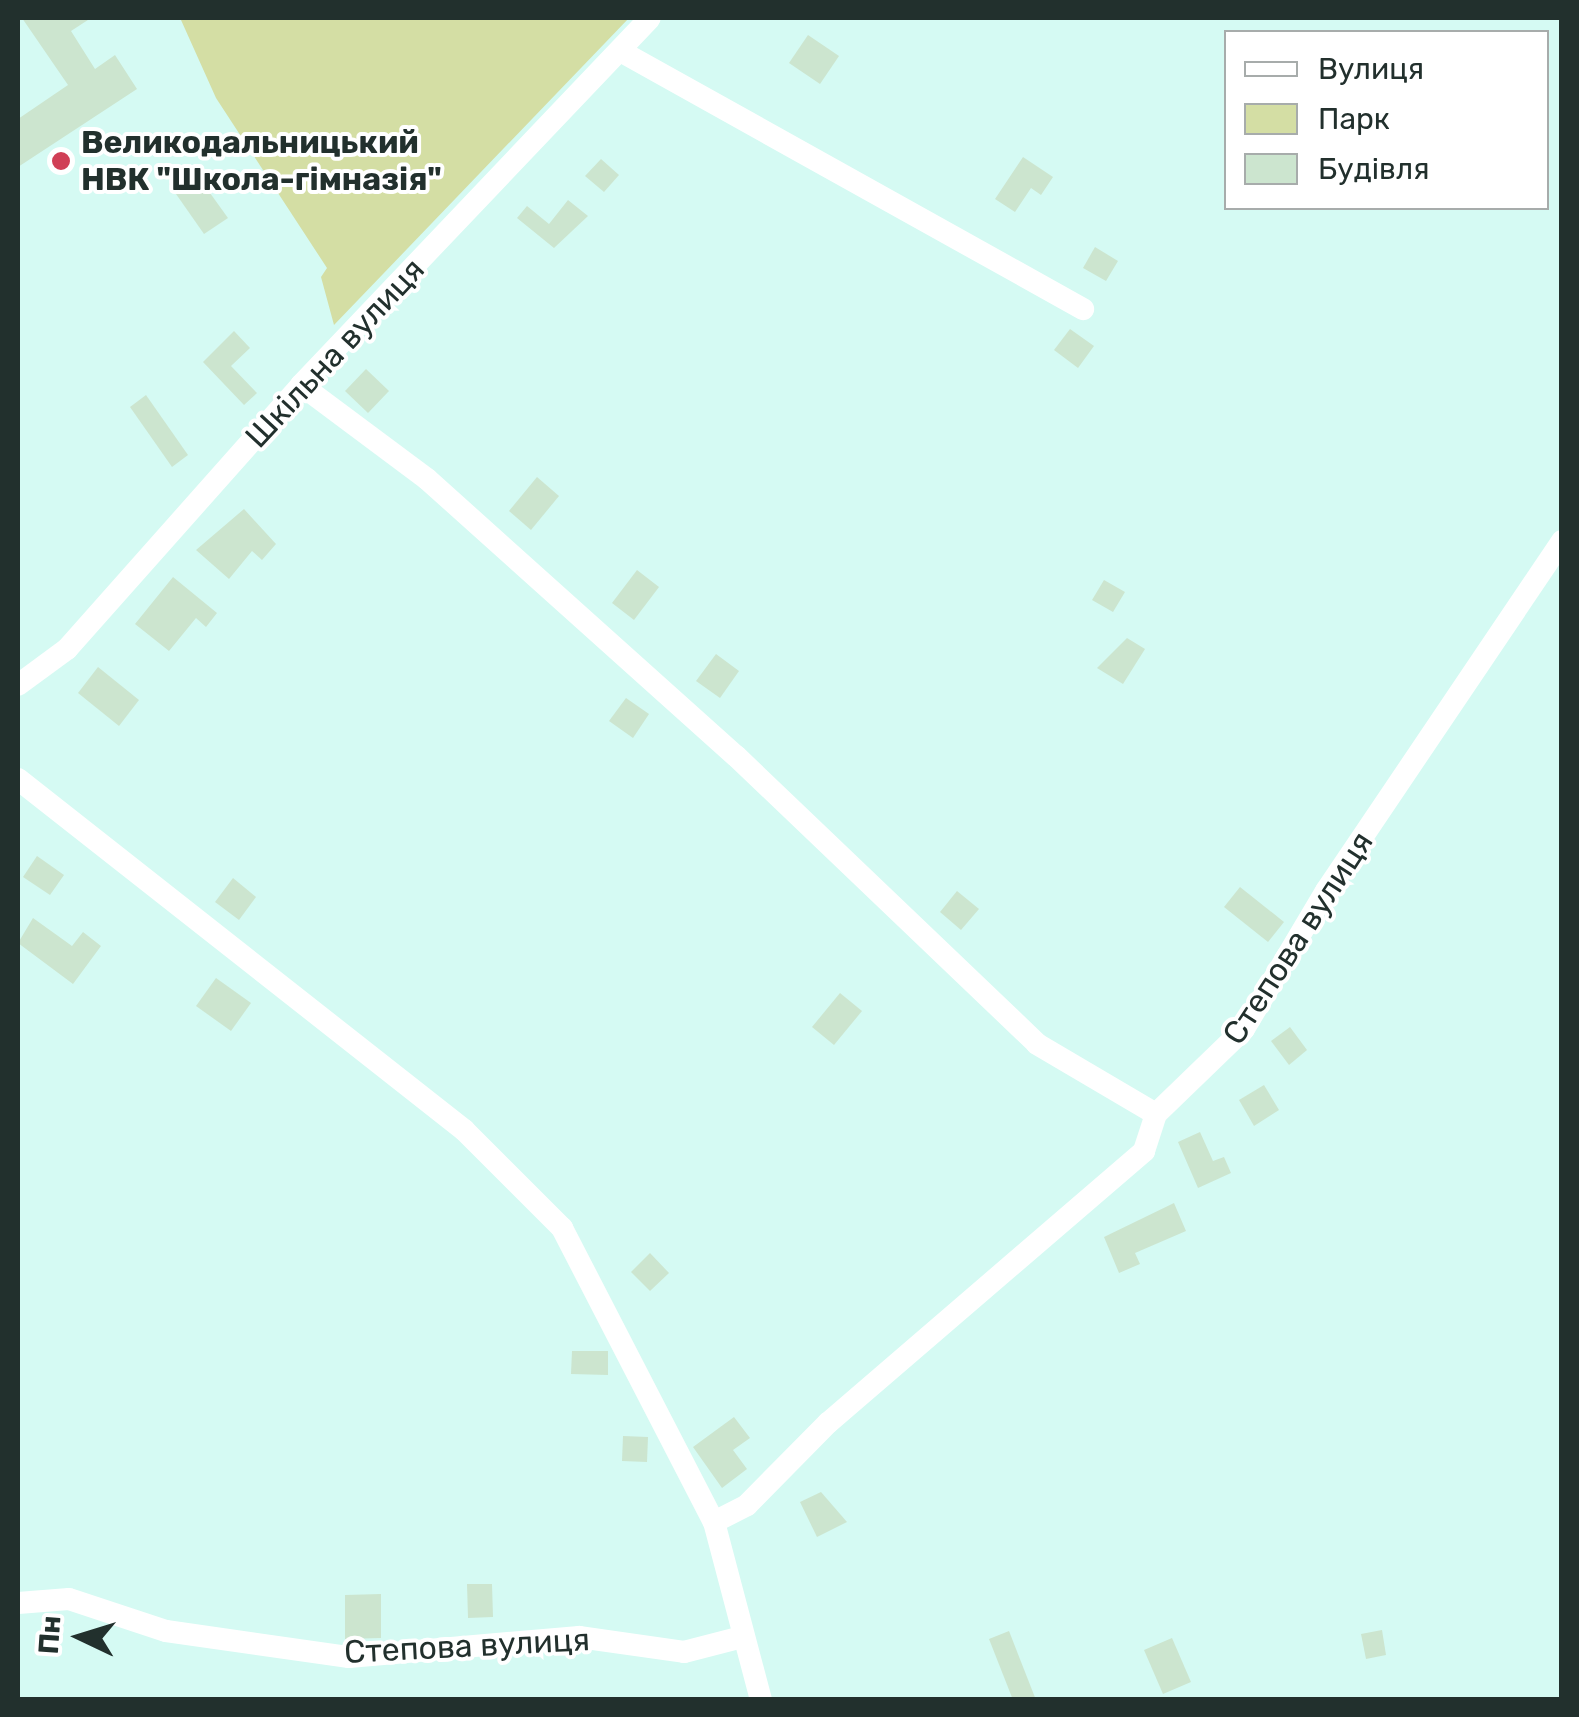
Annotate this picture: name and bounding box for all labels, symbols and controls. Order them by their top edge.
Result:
legend [1224,30,1549,210]
text: Вулиця [1318,51,1424,87]
text: Парк [1318,101,1390,137]
place label: Великодальницький НВК "Школа-гімназія" [81,124,442,199]
marker: Великодальницький НВК "Школа-гімназія" [50,150,72,172]
text: Будівля [1318,151,1429,187]
street label: Шкільна вулиця [237,250,433,456]
street label: Степова вулиця [1215,824,1381,1052]
north arrow [30,1587,130,1687]
text: Пн [32,1614,67,1655]
street label: Степова вулиця [343,1620,591,1672]

